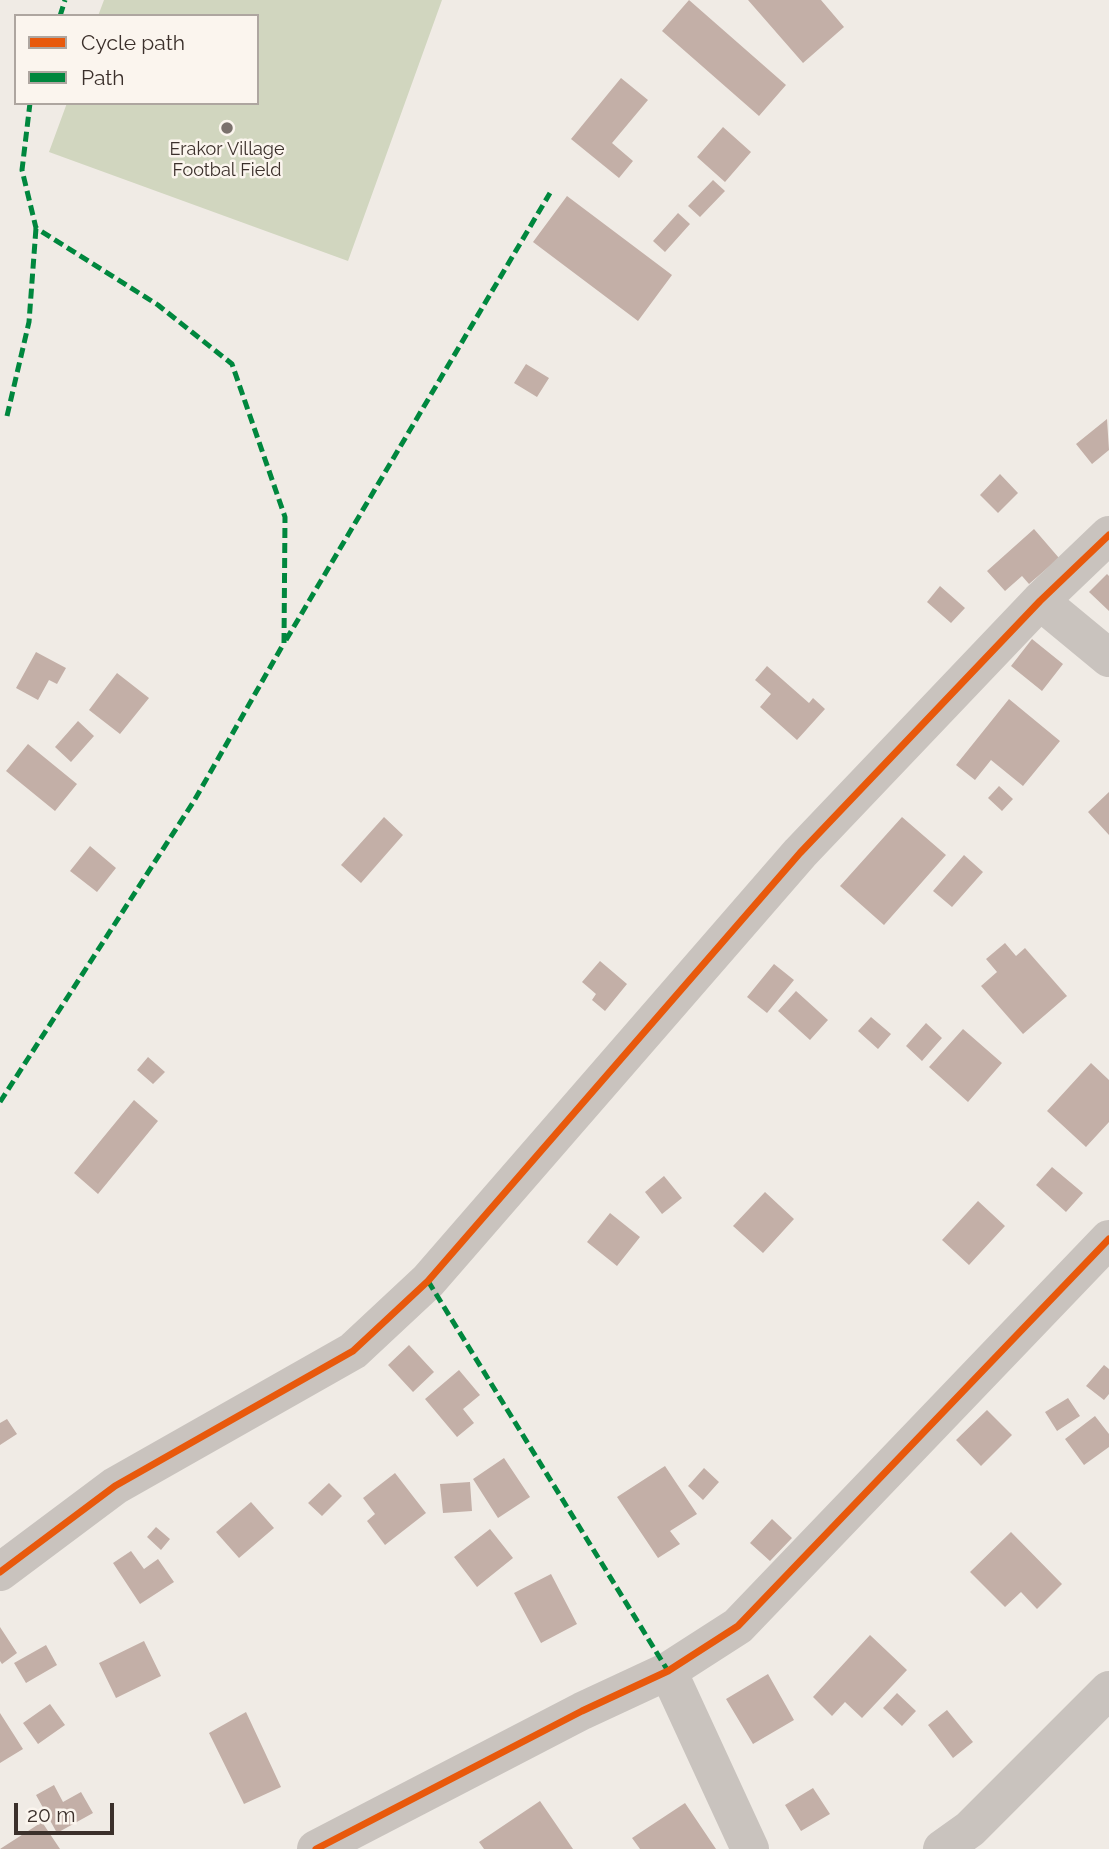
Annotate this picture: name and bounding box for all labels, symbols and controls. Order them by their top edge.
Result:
legend [14,14,259,105]
text: Cycle path [81,30,185,55]
text: Path [81,65,125,90]
marker: Erakor Village Footbal Field [219,120,235,136]
place label: Erakor Village Footbal Field [169,139,285,182]
scale bar [18,1790,117,1834]
text: 20 m [27,1802,75,1827]

